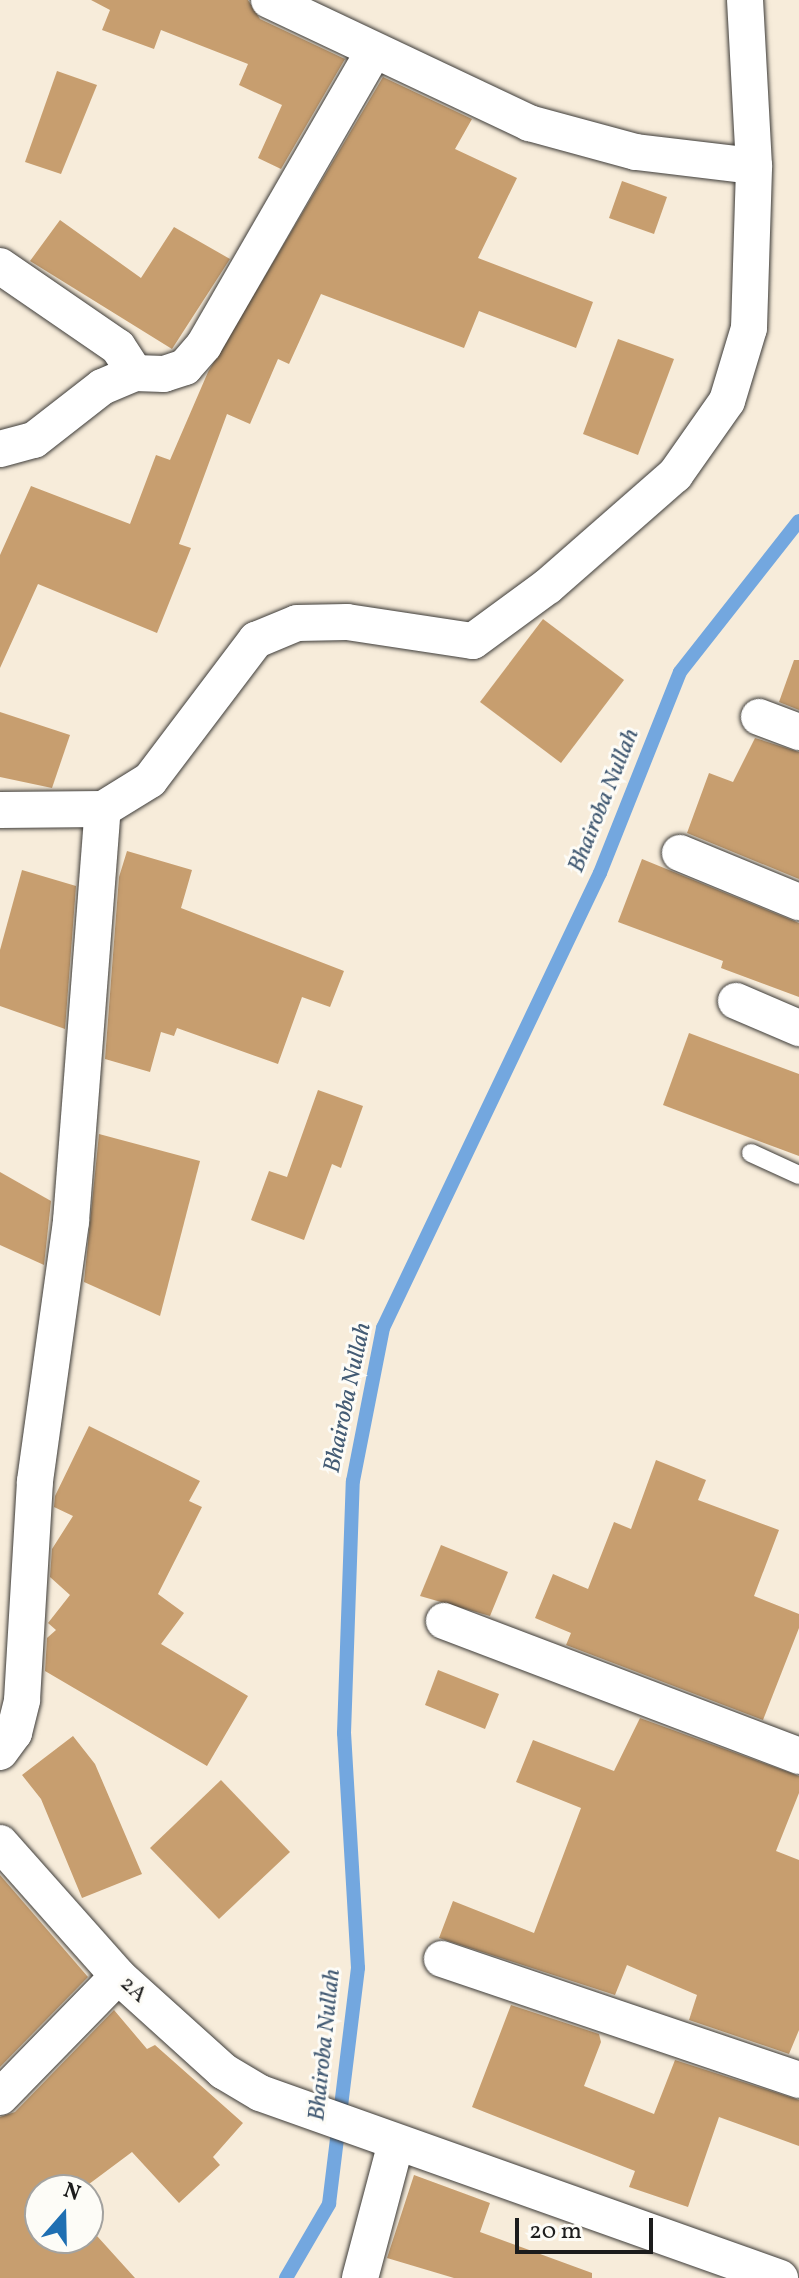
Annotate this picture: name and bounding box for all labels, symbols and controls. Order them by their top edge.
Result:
water label: Bhairoba Nullah [563,725,647,877]
water label: Bhairoba Nullah [319,1320,379,1476]
water label: Bhairoba Nullah [304,1968,348,2122]
street label: 2A [114,1971,152,2009]
north arrow [24,2174,104,2254]
text: N [59,2176,84,2210]
scale bar [519,2202,657,2252]
text: 20 m [529,2215,582,2249]

